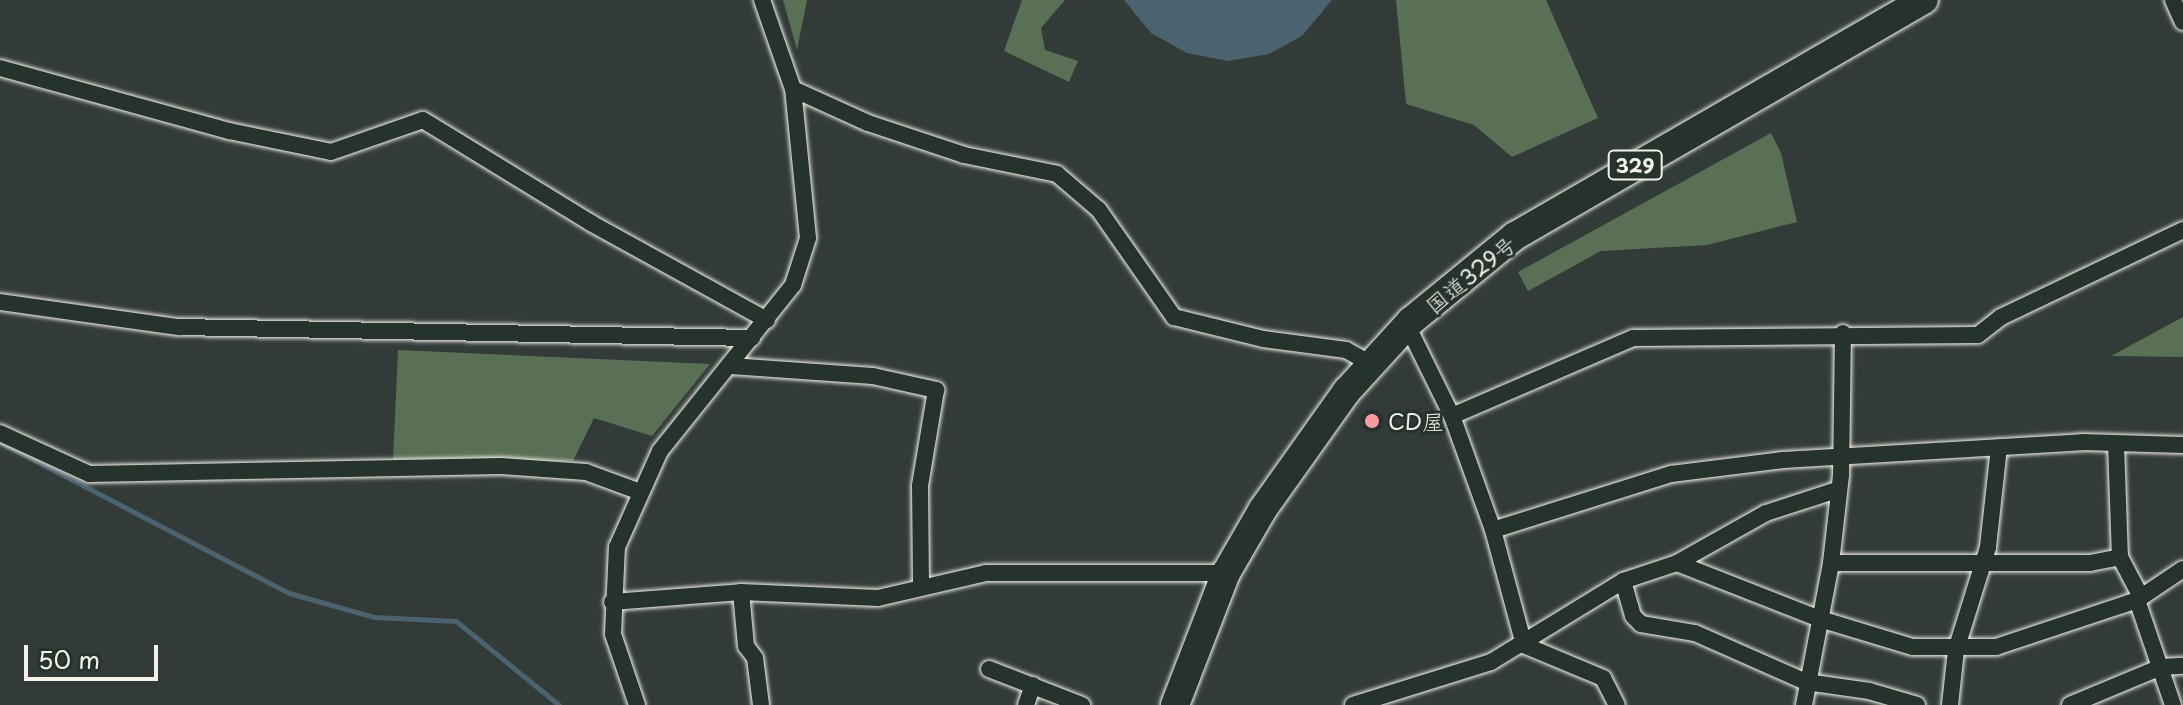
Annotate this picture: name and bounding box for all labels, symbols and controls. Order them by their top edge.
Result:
road number: 329 [1607,149,1663,181]
street label: 国道329号 [1420,230,1520,318]
place label: CD屋 [1388,408,1444,434]
marker: CD屋 [1363,412,1381,430]
scale bar [28,629,162,679]
text: 50 m [38,641,100,677]

